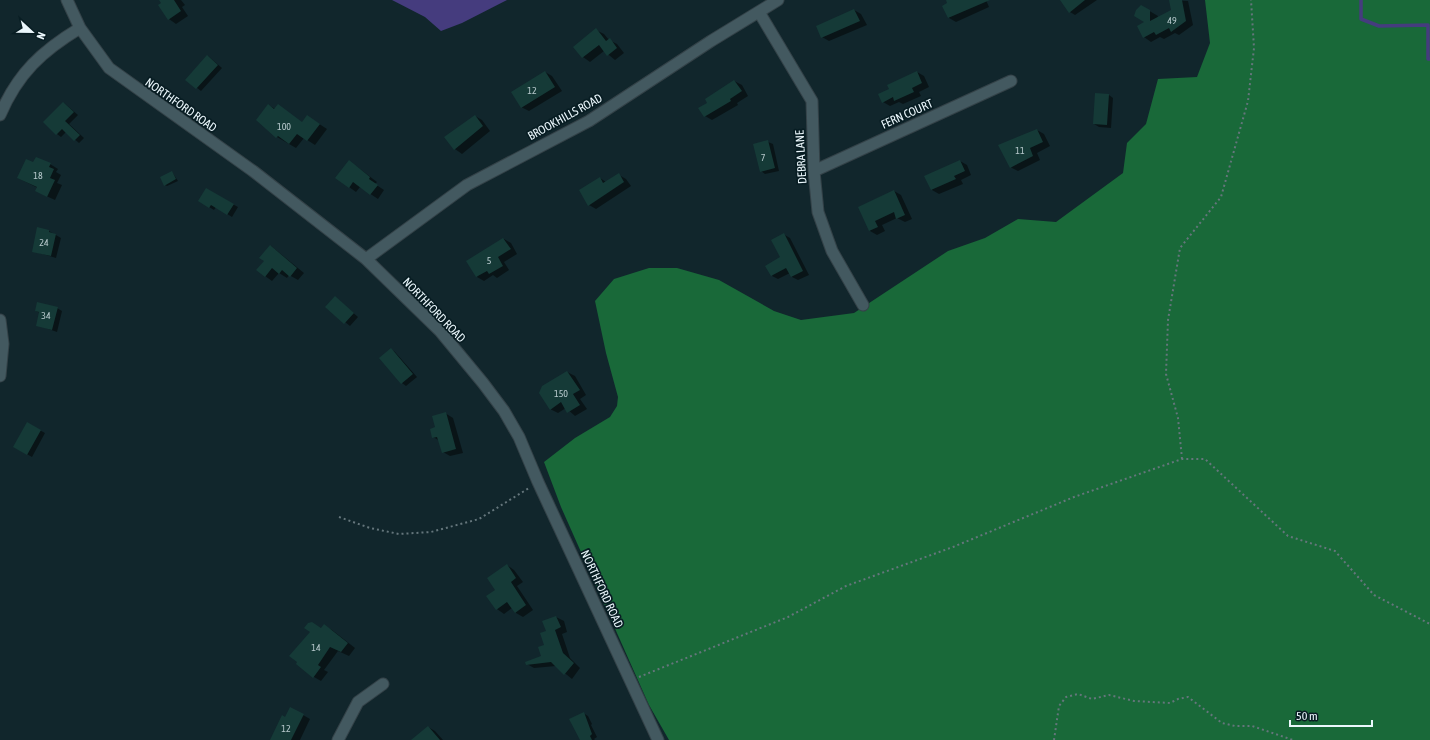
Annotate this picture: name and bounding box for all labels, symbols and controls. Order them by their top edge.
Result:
north arrow [12,12,52,52]
house number: 49 [1167,15,1177,26]
text: N [34,30,48,41]
street label: NORTHFORD ROAD [143,75,220,135]
house number: 12 [527,85,537,96]
street label: BROOKHILLS ROAD [525,91,605,143]
street label: FERN COURT [879,96,936,132]
house number: 100 [277,121,291,132]
street label: DEBRA LANE [793,130,809,184]
house number: 11 [1015,145,1025,156]
house number: 7 [761,152,766,163]
house number: 18 [33,170,43,181]
house number: 24 [39,237,49,248]
house number: 5 [487,255,492,266]
street label: NORTHFORD ROAD [400,275,468,345]
house number: 34 [41,310,51,321]
house number: 150 [554,388,568,399]
street label: NORTHFORD ROAD [578,548,626,630]
house number: 14 [311,642,321,653]
scale bar [1290,702,1372,728]
text: 50 m [1296,709,1318,723]
house number: 12 [281,723,291,734]

